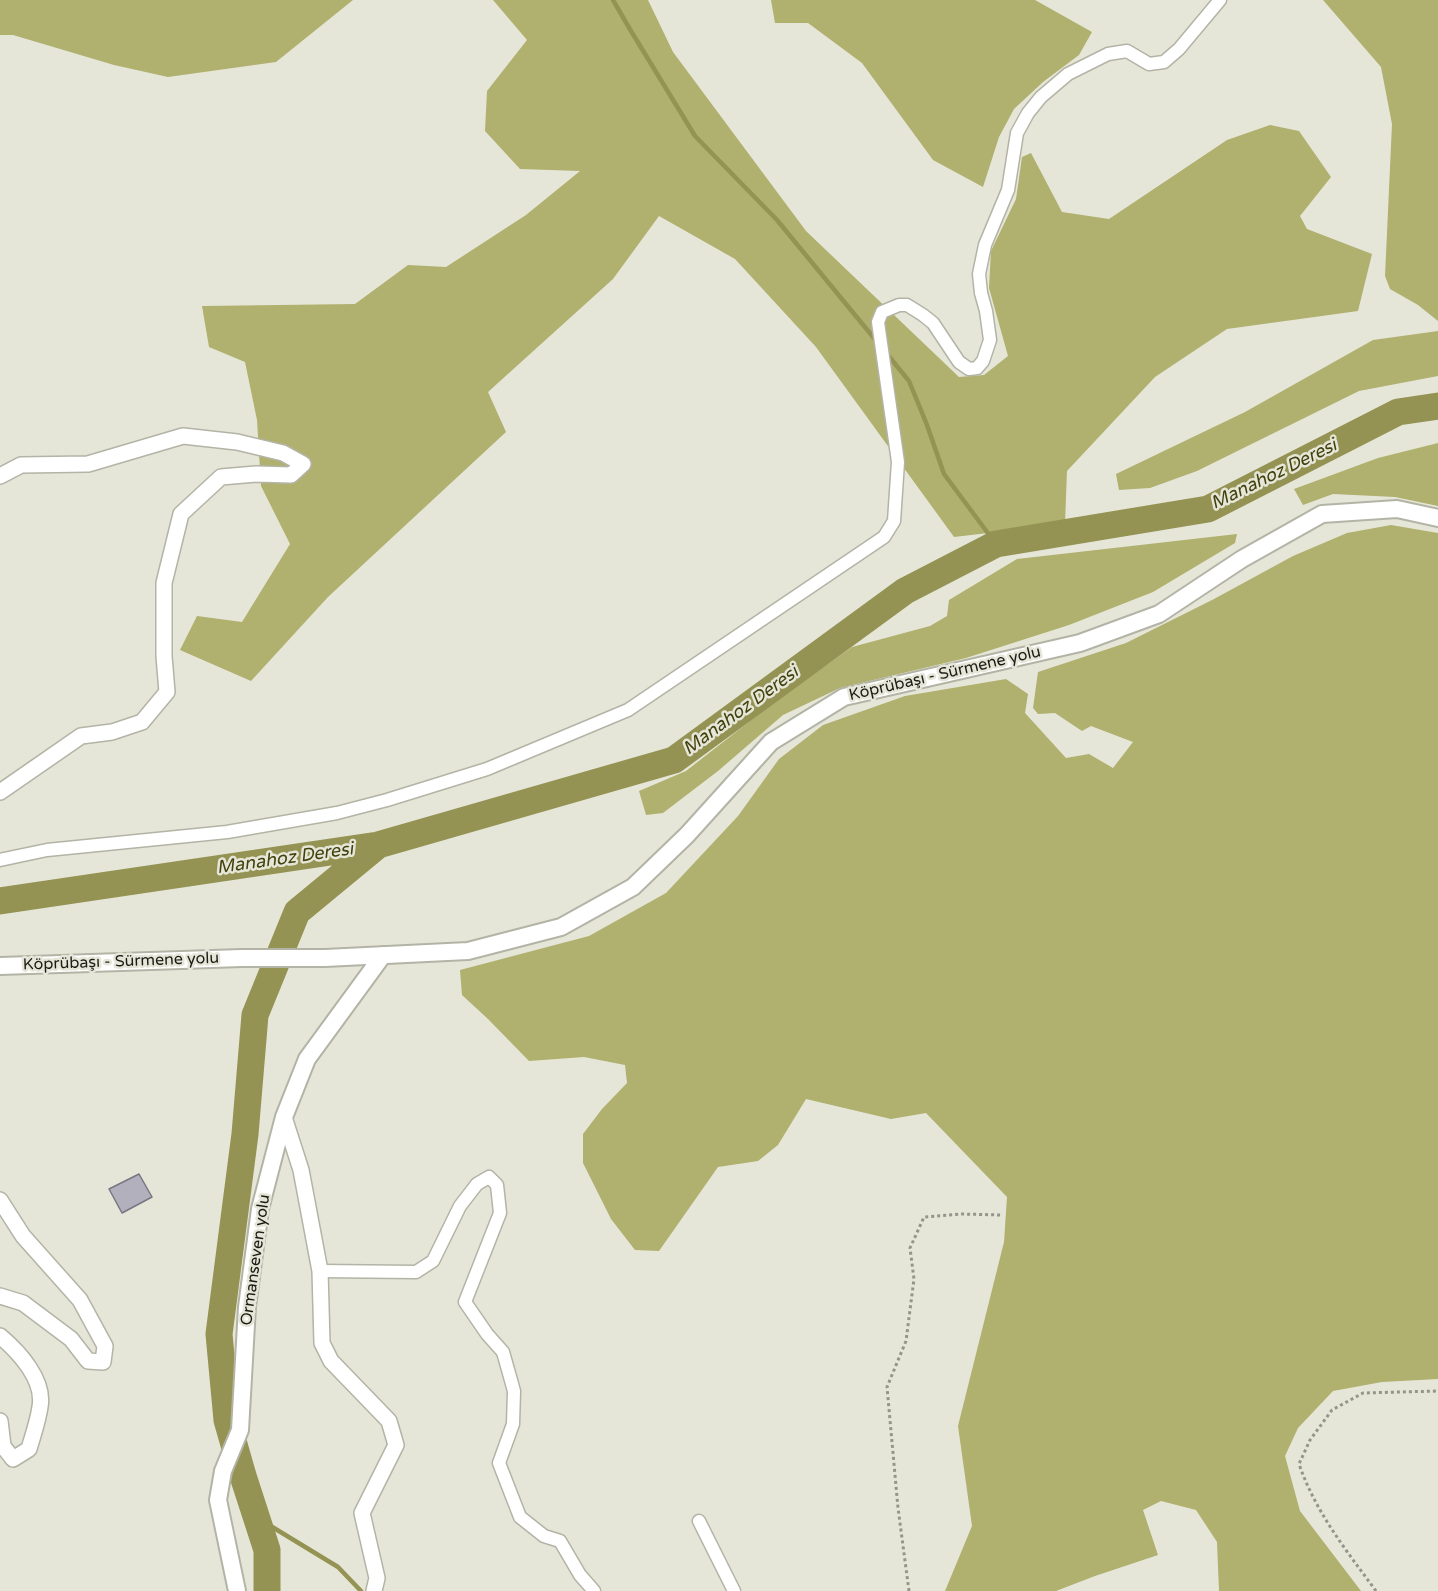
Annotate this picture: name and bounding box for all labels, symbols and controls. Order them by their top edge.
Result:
water label: Manahoz Deresi [1208,435,1340,515]
street label: Köprübaşı - Sürmene yolu [847,643,1043,705]
water label: Manahoz Deresi [679,662,803,760]
water label: Manahoz Deresi [215,839,355,879]
street label: Köprübaşı - Sürmene yolu [23,949,219,975]
street label: Ormanseven yolu [237,1193,275,1327]

